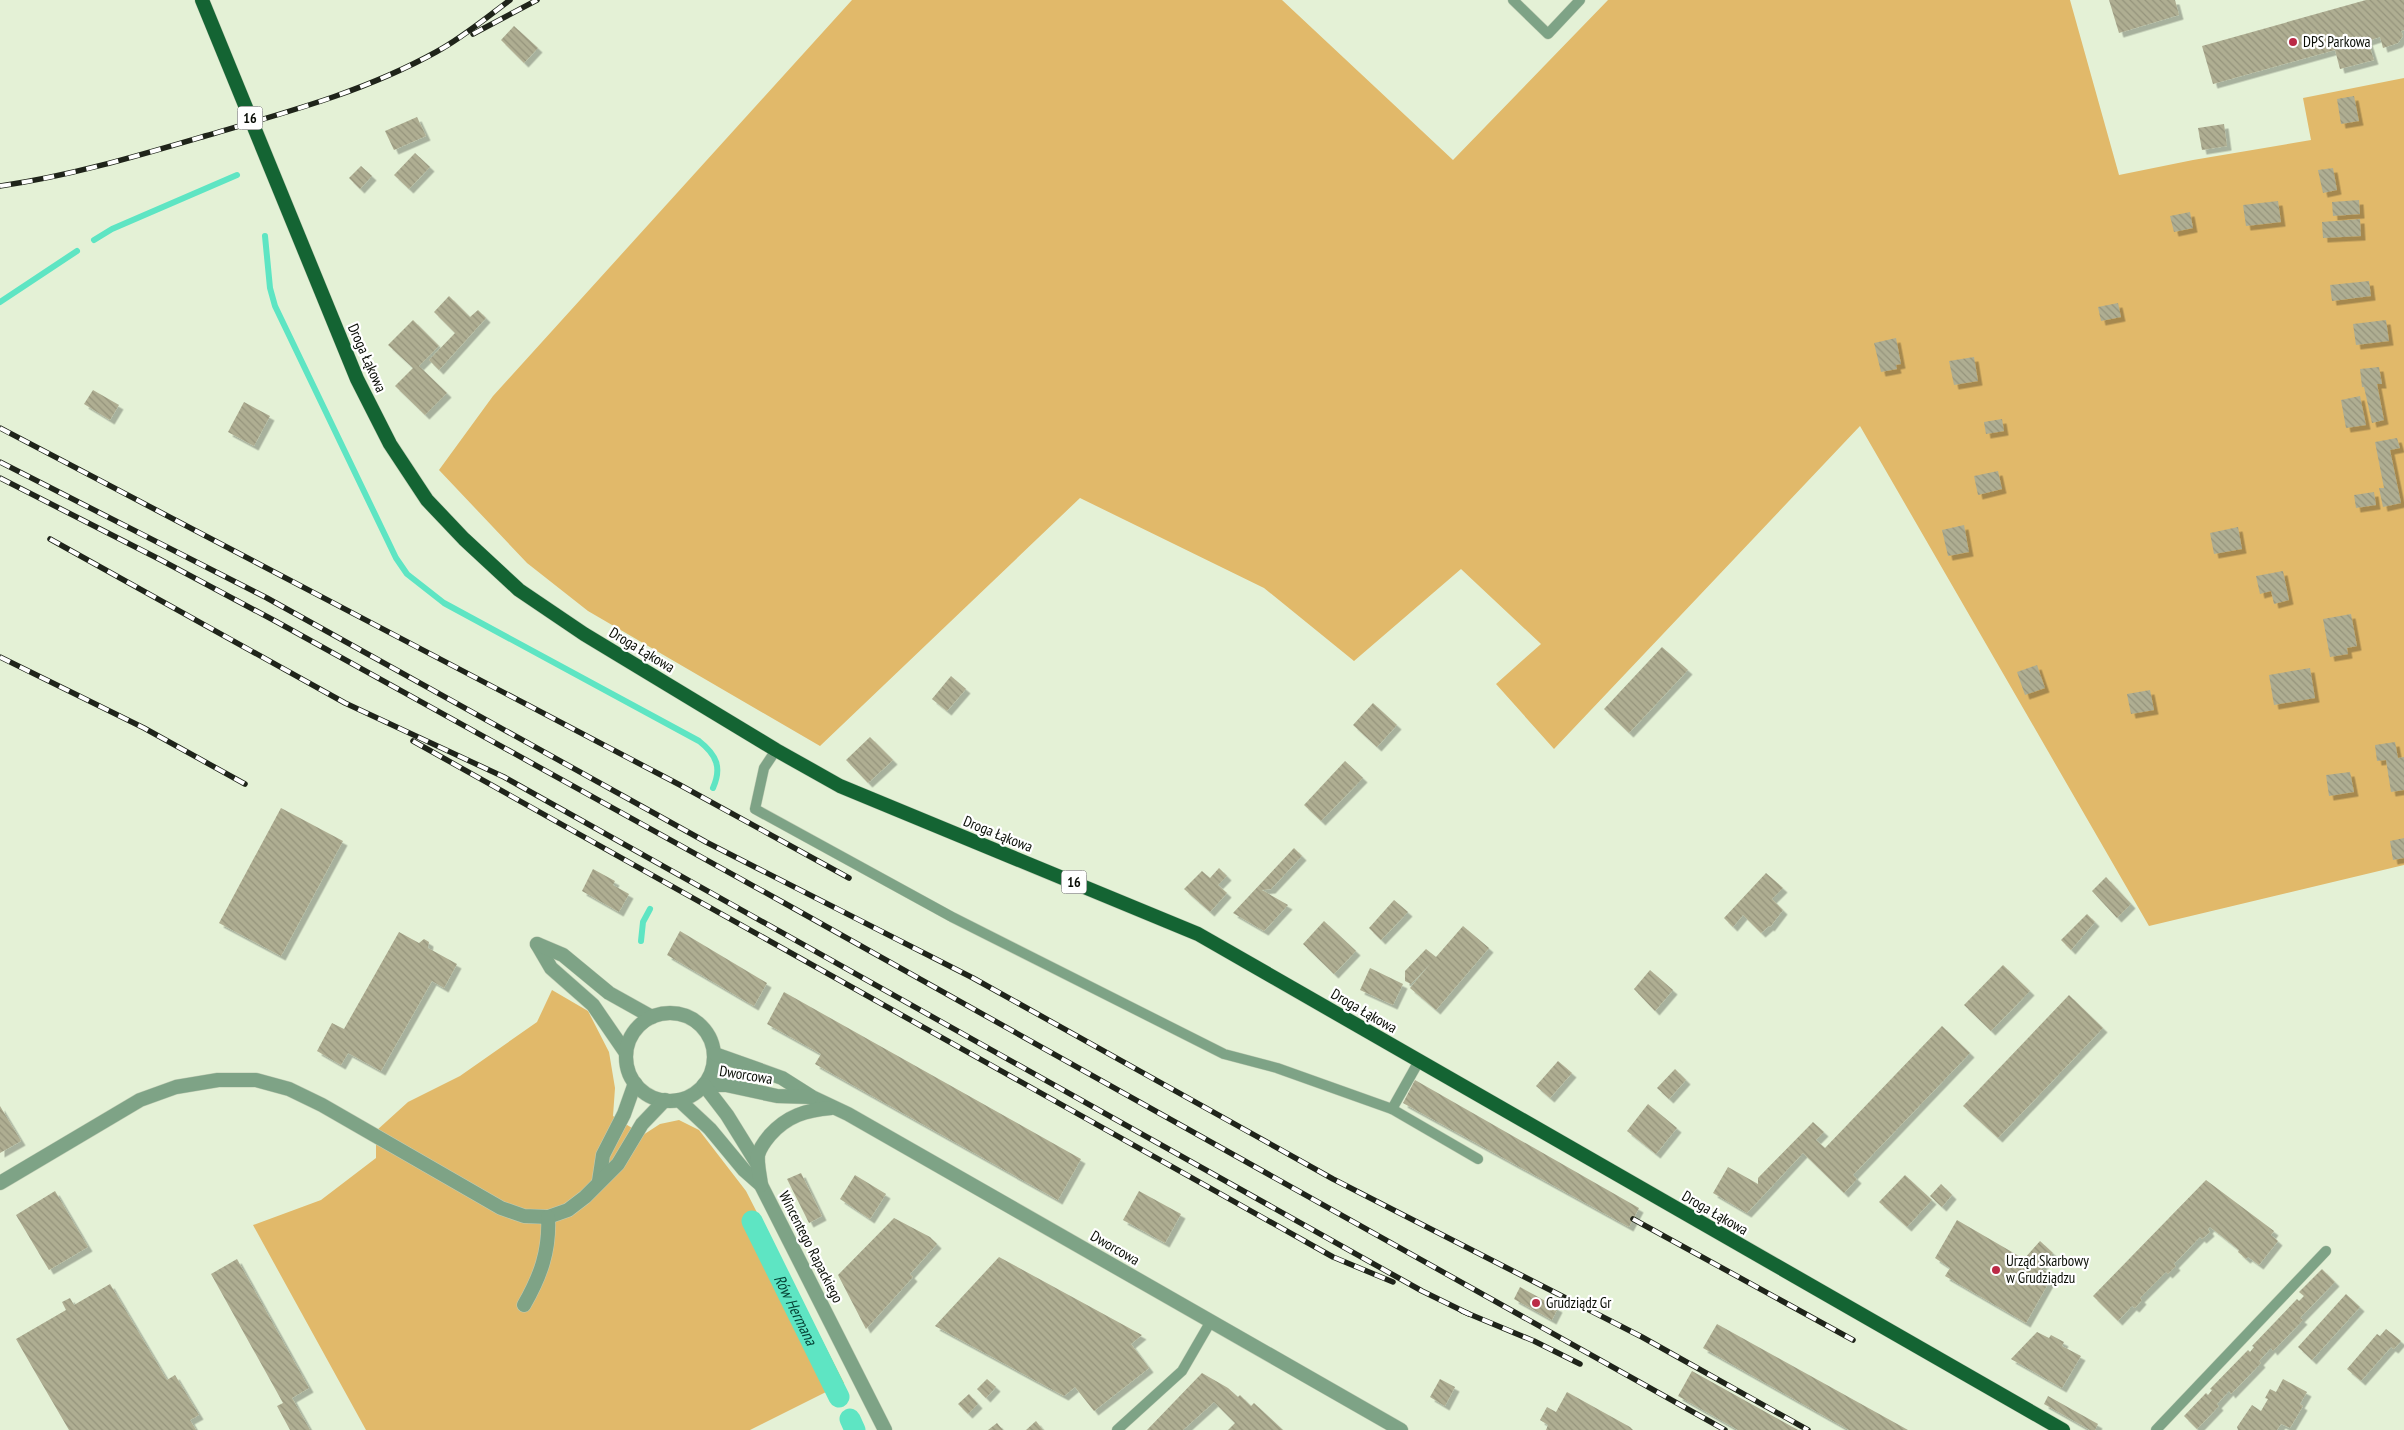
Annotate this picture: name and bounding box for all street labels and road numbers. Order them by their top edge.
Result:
road number: 16 [238,106,262,130]
street label: Droga Łąkowa [344,321,391,395]
street label: Droga Łąkowa [606,623,678,677]
street label: Droga Łąkowa [961,811,1036,856]
road number: 16 [1062,870,1086,894]
street label: Droga Łąkowa [1328,984,1401,1037]
street label: Dworcowa [718,1061,774,1088]
street label: Droga Łąkowa [1679,1186,1752,1239]
street label: Wincentego Rapackiego [775,1188,848,1306]
street label: Dworcowa [1087,1226,1143,1269]

